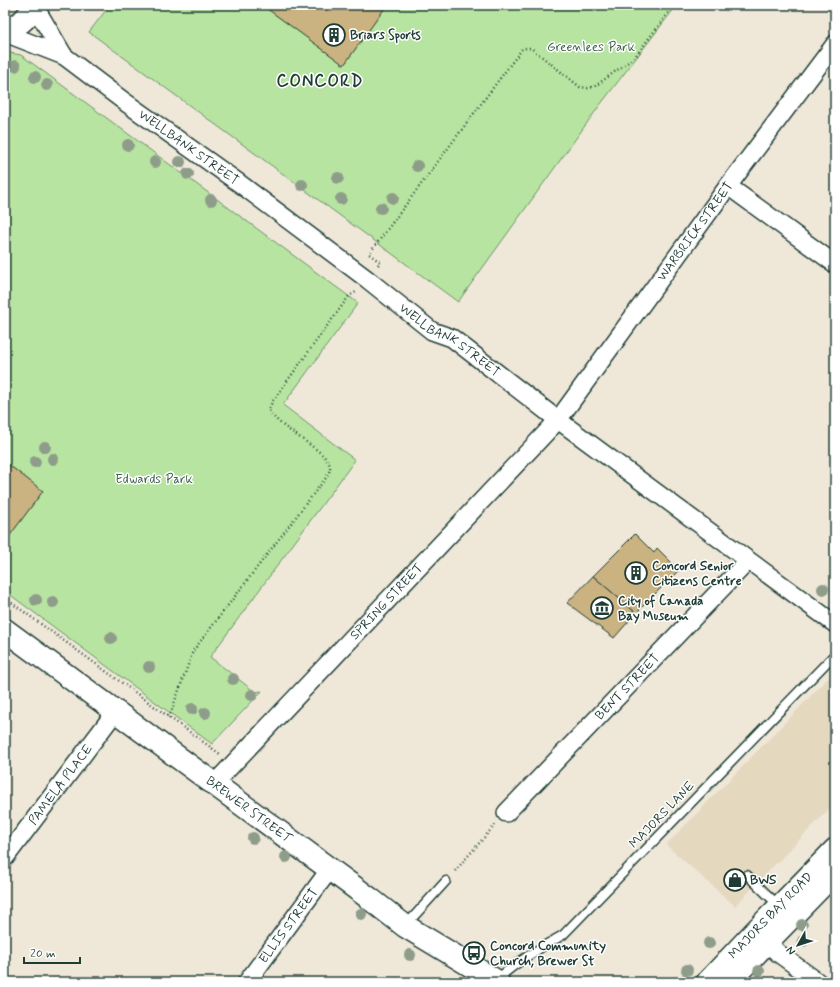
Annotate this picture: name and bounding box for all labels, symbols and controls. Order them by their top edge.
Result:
building icon: Briars Sports [321,22,347,48]
place label: Briars Sports [350,27,421,44]
park label: Greenlees Park [547,39,636,56]
district label: CONCORD [276,70,364,92]
street label: WELLBANK STREET [135,106,243,189]
street label: WARBRICK STREET [653,178,737,285]
street label: WELLBANK STREET [396,300,504,381]
park label: Edwards Park [115,471,193,488]
place label: Concord Senior Citizens Centre [652,558,742,590]
street label: SPRING STREET [346,560,427,643]
building icon: Concord Senior Citizens Centre [623,560,649,586]
place label: City of Canada Bay Museum [618,593,703,625]
museum icon: City of Canada Bay Museum [589,595,615,621]
street label: BENT STREET [591,650,663,724]
street label: PAMELA PLACE [25,741,96,828]
street label: BREWER STREET [203,772,296,848]
street label: MAJORS LANE [626,778,698,852]
shop icon: BWS [722,867,748,893]
street label: MAJORS BAY ROAD [725,868,816,962]
place label: BWS [750,872,777,889]
street label: ELLIS STREET [255,884,322,967]
north arrow [778,925,818,965]
place label: Concord Community Church, Brewer St [490,938,606,970]
scale bar [24,939,80,965]
bus stop icon: Concord Community Church, Brewer St [461,940,487,966]
text: N [783,943,799,958]
text: 20 m [30,946,56,962]

